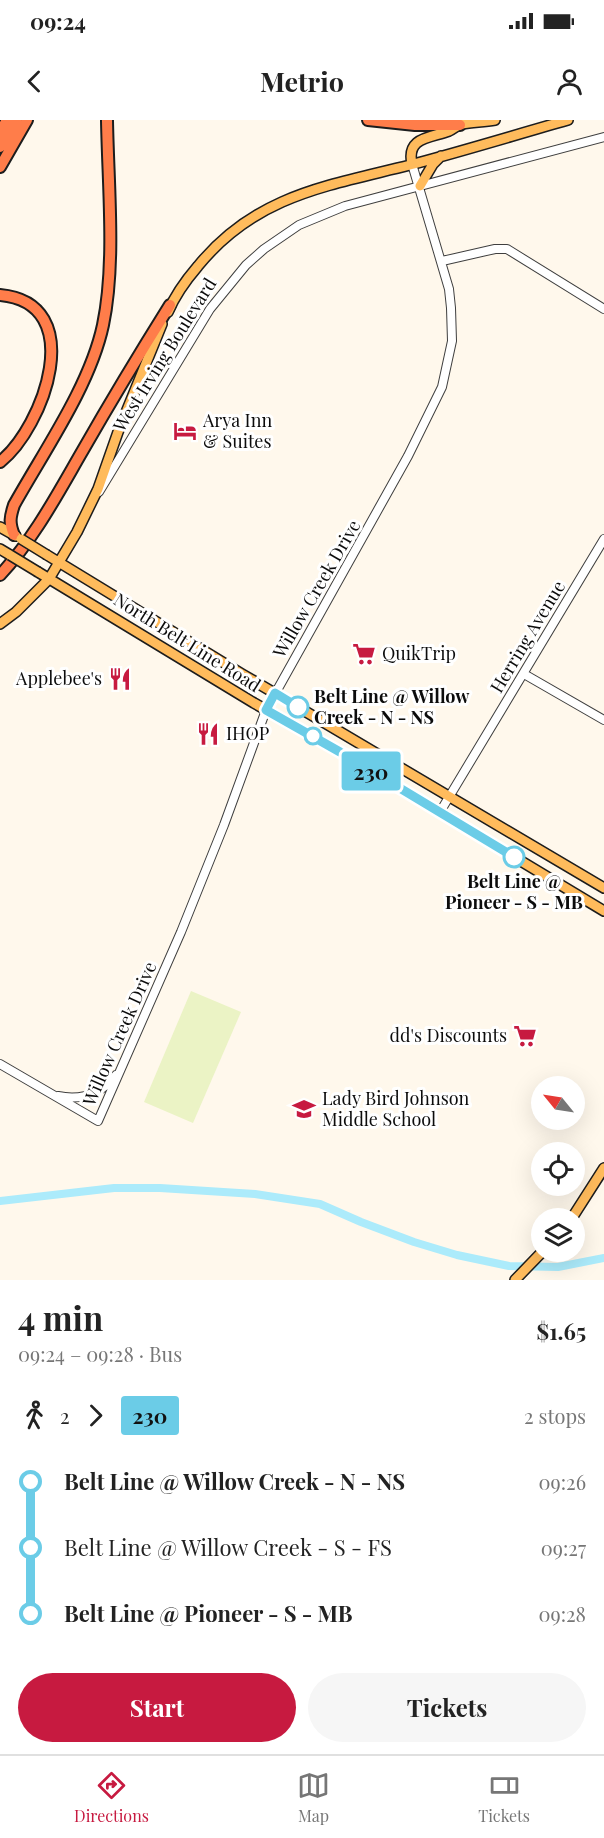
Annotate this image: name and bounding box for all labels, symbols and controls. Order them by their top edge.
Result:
text: 09:24 [30,6,86,36]
text: Metrio [260,63,344,99]
icon: back [18,65,51,98]
icon: person [553,65,586,98]
street label: West Irving Boulevard [107,273,221,437]
place label: Arya Inn & Suites [202,408,272,453]
hotel icon: Arya Inn & Suites [172,418,198,444]
street label: Willow Creek Drive [266,515,365,663]
street label: Herring Avenue [484,576,570,697]
street label: North Belt Line Road [110,587,266,697]
supermarket icon: QuikTrip [351,641,377,667]
place label: QuikTrip [382,641,456,665]
place label: Applebee's [15,666,102,690]
restaurant icon: Applebee's [107,666,133,692]
place label: Belt Line @ Willow Creek - N - NS [314,684,470,729]
marker: Belt Line @ Willow Creek - N - NS [287,696,309,718]
restaurant icon: IHOP [195,721,221,747]
place label: IHOP [226,721,270,745]
unlabelled marker [304,727,322,745]
line badge: 230 [336,752,406,790]
text: 230 [354,757,388,785]
marker: Belt Line @ Pioneer - S - MB [503,846,525,868]
place label: Belt Line @ Pioneer - S - MB [445,869,583,914]
street label: Willow Creek Drive [76,958,162,1110]
place label: dd's Discounts [390,1023,507,1047]
supermarket icon: dd's Discounts [512,1023,538,1049]
north arrow [531,1076,585,1130]
map controls [531,1076,585,1262]
place label: Lady Bird Johnson Middle School [322,1086,470,1131]
school or university icon: Lady Bird Johnson Middle School [291,1096,317,1122]
button: locate [531,1142,585,1196]
button: layers [531,1208,585,1262]
text: 4 min [18,1295,103,1339]
text: $1.65 [537,1316,586,1346]
text: 09:24 – 09:28 · Bus [18,1340,182,1367]
icon: walk [18,1399,51,1432]
icon: forward [79,1399,112,1432]
text: 230 [133,1401,167,1429]
text: 2 [60,1402,70,1429]
text: 2 stops [524,1402,586,1429]
text: Belt Line @ Willow Creek - N - NS [64,1466,405,1496]
text: 09:26 [539,1468,586,1495]
text: Belt Line @ Willow Creek - S - FS [64,1532,392,1562]
text: 09:27 [541,1534,586,1561]
text: Belt Line @ Pioneer - S - MB [64,1598,353,1628]
text: 09:28 [539,1600,586,1627]
button: Start [18,1673,296,1742]
button: Tickets [308,1673,586,1742]
tab: Directions [74,1769,149,1826]
tab: Map [297,1769,330,1826]
tab: Tickets [478,1769,530,1826]

